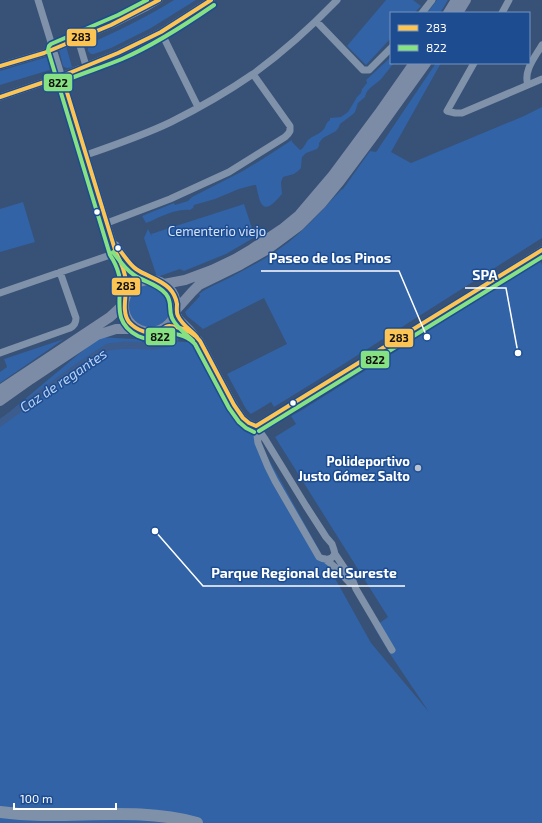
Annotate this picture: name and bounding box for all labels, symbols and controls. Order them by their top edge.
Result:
legend [390,12,530,64]
text: 283 [426,20,447,34]
line badge: 283 [66,28,97,47]
text: 283 [71,30,91,43]
text: 822 [426,40,447,54]
line badge: 822 [43,73,73,92]
text: 822 [48,76,68,89]
unlabelled marker [92,207,102,217]
park label: Cementerio viejo [168,223,266,239]
unlabelled marker [113,243,123,253]
callout: Paseo de los Pinos [261,245,399,271]
text: Paseo de los Pinos [269,249,391,266]
callout: SPA [465,262,506,288]
text: SPA [472,266,499,283]
line badge: 283 [111,277,141,296]
text: 283 [116,279,136,292]
line badge: 822 [145,327,176,346]
line badge: 283 [384,328,414,348]
text: 822 [150,330,170,343]
text: 283 [389,331,409,344]
water label: Caz de regantes [16,345,110,415]
line badge: 822 [360,350,390,369]
text: 822 [365,353,385,366]
unlabelled marker [288,398,298,408]
place label: Polideportivo Justo Gómez Salto [298,453,410,484]
marker: Polideportivo Justo Gómez Salto [413,463,423,473]
callout: Parque Regional del Sureste [203,560,405,586]
text: Parque Regional del Sureste [211,564,397,581]
scale bar [14,785,116,811]
text: 100 m [20,791,52,805]

